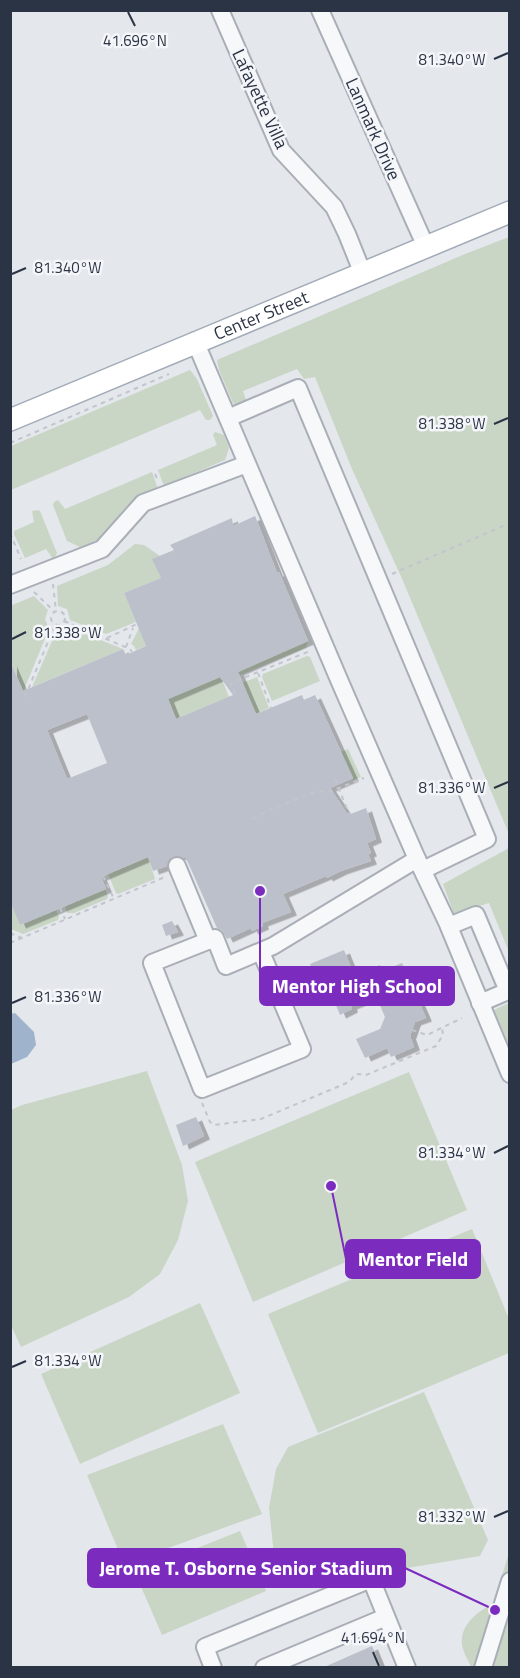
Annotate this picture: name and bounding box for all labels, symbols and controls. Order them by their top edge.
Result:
text: 41.696°N [103,29,167,52]
street label: Lafayette Villa [225,44,295,153]
text: 81.340°W [419,48,485,71]
street label: Lanmark Drive [339,73,408,184]
text: 81.340°W [35,256,101,279]
street label: Center Street [209,283,313,347]
text: 81.338°W [419,412,485,435]
text: 81.338°W [35,621,101,644]
text: 81.336°W [419,776,485,799]
callout: Mentor High School [260,967,454,1005]
text: Mentor High School [272,970,442,1001]
text: 81.336°W [35,985,101,1008]
text: 81.334°W [419,1141,485,1164]
callout: Mentor Field [346,1240,480,1278]
text: Mentor Field [358,1243,468,1274]
text: 81.334°W [35,1349,101,1372]
text: 81.332°W [419,1505,485,1528]
callout: Jerome T. Osborne Senior Stadium [88,1549,405,1587]
text: Jerome T. Osborne Senior Stadium [99,1552,393,1583]
text: 41.694°N [341,1626,405,1649]

